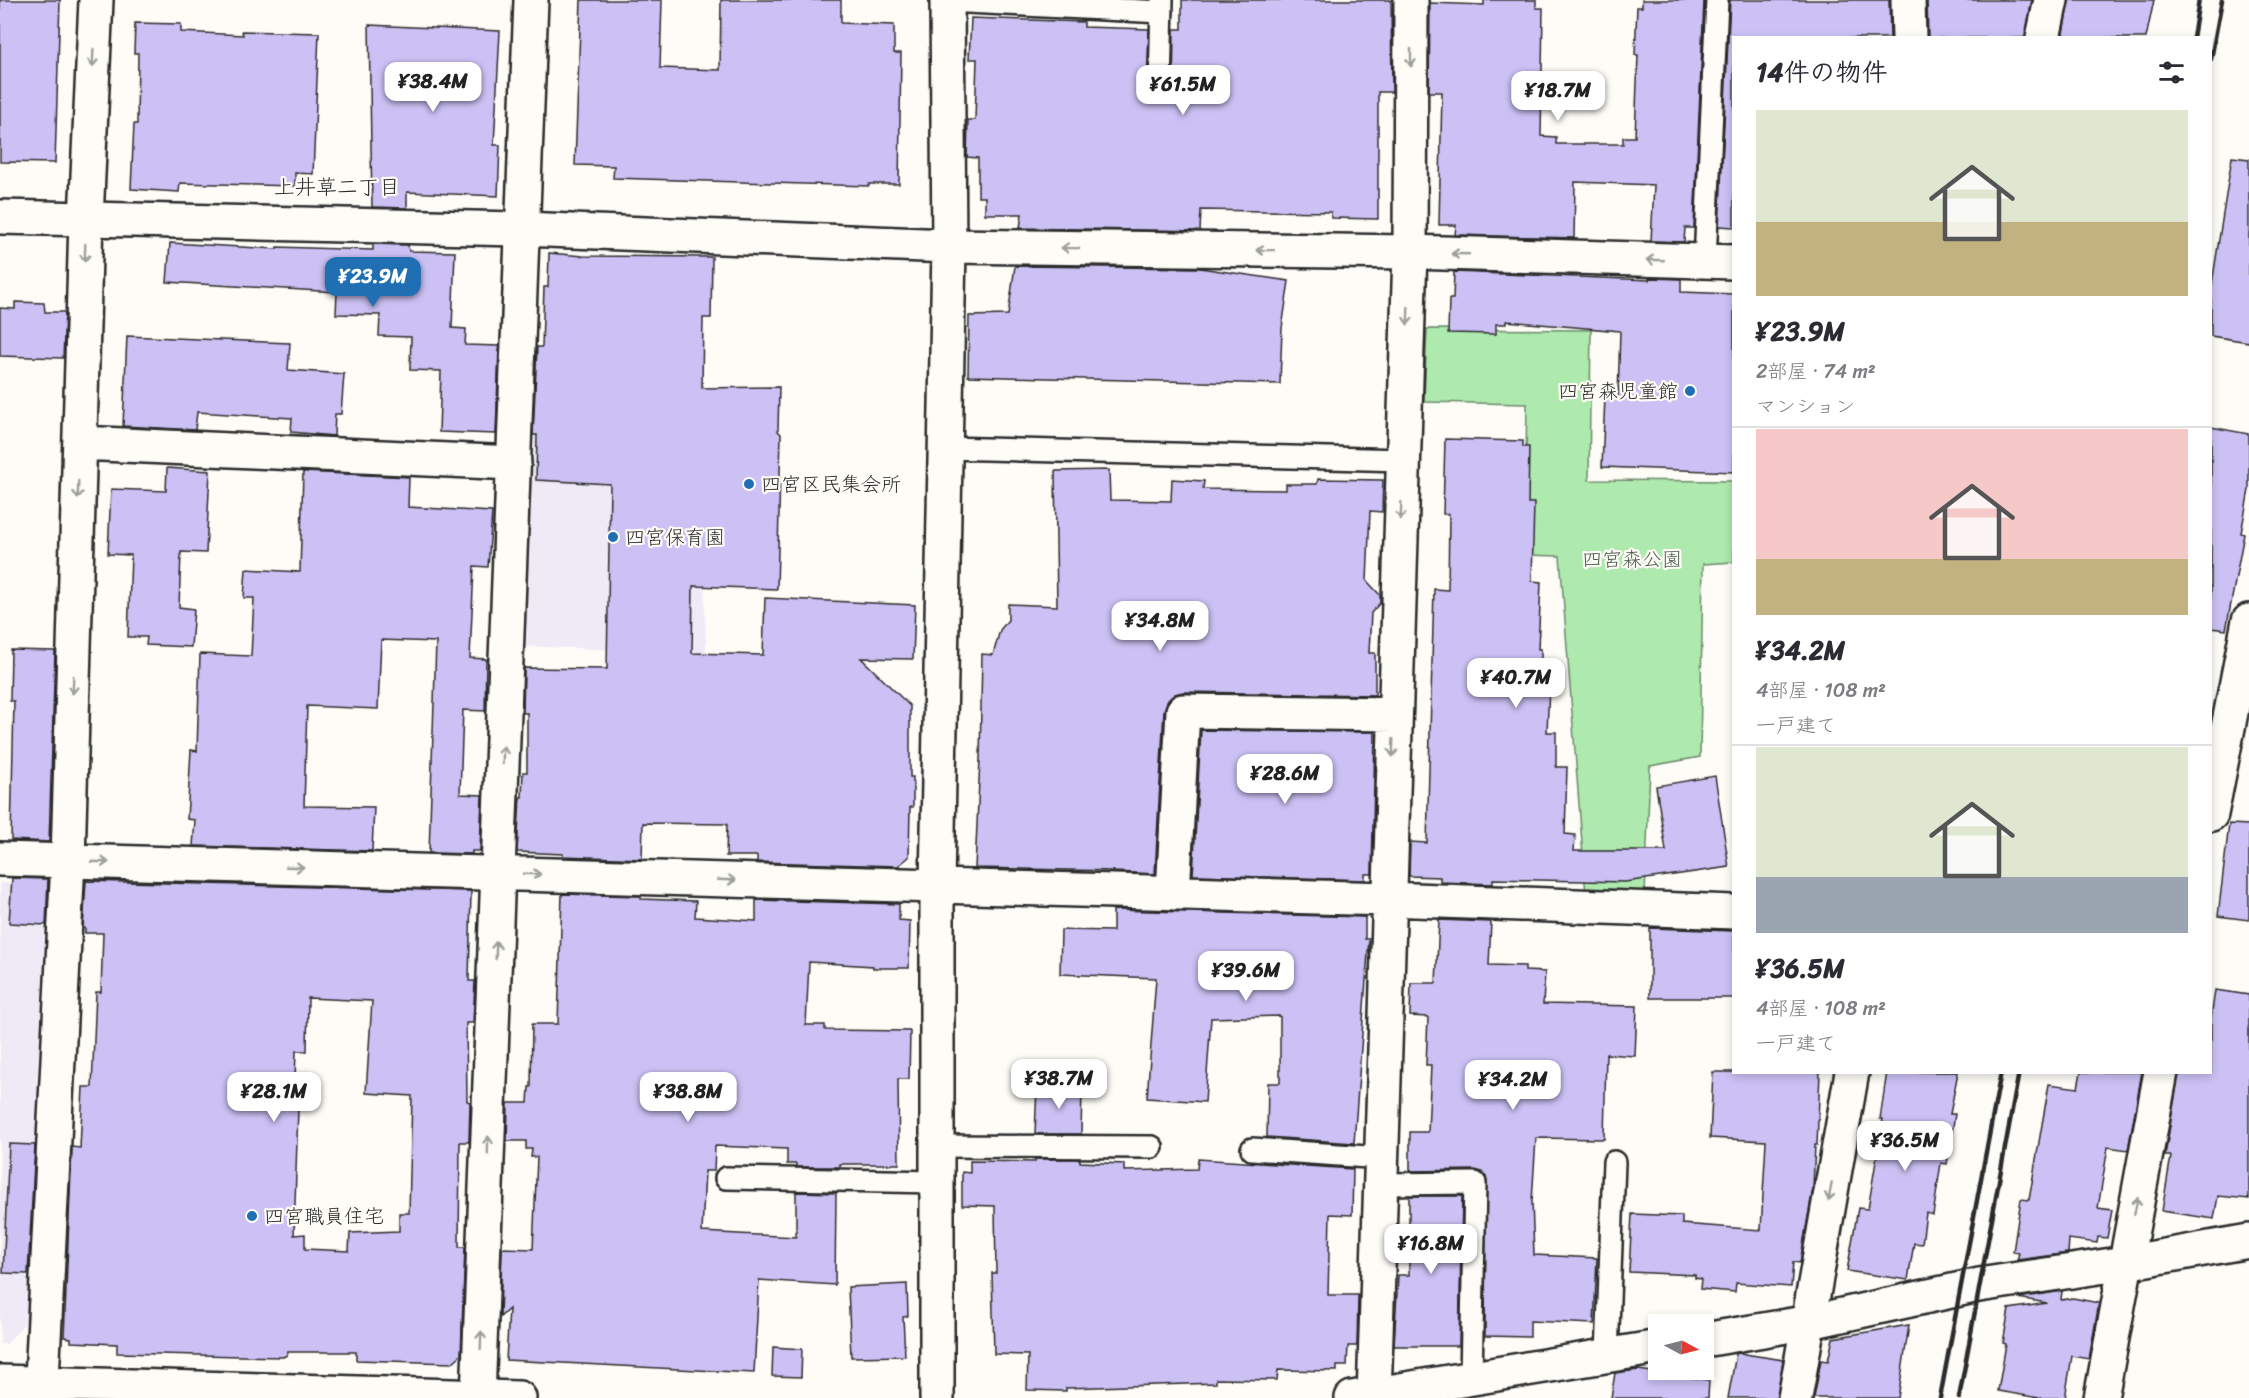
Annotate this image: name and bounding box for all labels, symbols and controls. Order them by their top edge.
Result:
one-way arrow [87,48,98,68]
one-way arrow [1405,48,1417,68]
text: 14件の物件 [1756,49,1887,95]
icon: filters [2155,56,2188,89]
pin: ¥38.4M [384,62,482,113]
text: ¥38.4M [399,64,468,99]
pin: ¥61.5M [1134,65,1232,116]
text: ¥61.5M [1150,67,1216,102]
pin: ¥18.7M [1509,71,1607,122]
text: ¥18.7M [1525,73,1591,108]
icon: home [1918,149,2026,257]
district label: 上井草二丁目 [274,168,400,206]
one-way arrow [1060,242,1080,254]
one-way arrow [79,243,90,263]
one-way arrow [1255,245,1275,256]
one-way arrow [1450,248,1470,260]
one-way arrow [1645,254,1665,266]
pin: ¥23.9M [324,257,422,308]
text: ¥23.9M [339,259,407,294]
one-way arrow [1402,306,1413,326]
text: ¥23.9M [1756,308,1845,354]
text: 2部屋 · 74 m² [1756,354,1876,389]
place label: 四宮森児童館 [1558,374,1678,409]
marker: 四宮森児童館 [1683,384,1697,398]
text: マンション [1756,389,1855,424]
place label: 四宮区民集会所 [761,467,901,502]
icon: home [1918,468,2026,576]
marker: 四宮区民集会所 [742,477,756,491]
one-way arrow [73,480,84,500]
one-way arrow [1396,501,1407,521]
place label: 四宮保育園 [625,520,725,555]
marker: 四宮保育園 [606,530,620,544]
park label: 四宮森公園 [1582,542,1682,577]
pin: ¥34.8M [1111,601,1209,652]
text: ¥34.8M [1126,603,1195,638]
text: ¥34.2M [1756,627,1845,673]
pin: ¥40.7M [1467,658,1565,709]
text: ¥40.7M [1481,660,1551,695]
text: 4部屋 · 108 m² [1756,673,1886,708]
one-way arrow [67,675,79,695]
text: 一戸建て [1756,708,1836,743]
one-way arrow [1387,738,1399,758]
one-way arrow [497,745,508,765]
pin: ¥28.6M [1236,754,1334,805]
text: ¥28.6M [1251,756,1319,791]
icon: home [1918,786,2026,894]
one-way arrow [90,856,110,867]
one-way arrow [285,861,305,873]
one-way arrow [522,868,542,880]
one-way arrow [717,874,737,885]
one-way arrow [490,940,501,960]
text: ¥36.5M [1756,945,1844,991]
pin: ¥39.6M [1197,951,1295,1002]
text: ¥39.6M [1212,953,1280,988]
text: 4部屋 · 108 m² [1756,991,1886,1026]
text: 一戸建て [1756,1026,1836,1061]
pin: ¥38.7M [1010,1059,1108,1110]
pin: ¥34.2M [1464,1060,1562,1111]
text: ¥38.7M [1025,1061,1093,1096]
text: ¥34.2M [1479,1062,1547,1097]
pin: ¥28.1M [225,1072,323,1123]
pin: ¥38.8M [639,1072,737,1123]
text: ¥28.1M [241,1074,307,1109]
text: ¥38.8M [654,1074,722,1109]
pin: ¥36.5M [1856,1121,1954,1172]
text: ¥36.5M [1871,1123,1939,1158]
one-way arrow [483,1135,494,1155]
one-way arrow [1824,1182,1835,1201]
one-way arrow [2131,1197,2142,1216]
place label: 四宮職員住宅 [264,1199,384,1234]
marker: 四宮職員住宅 [245,1209,259,1223]
pin: ¥16.8M [1382,1224,1480,1275]
text: ¥16.8M [1398,1226,1464,1261]
north arrow [1648,1314,1714,1380]
map controls [1648,1314,1714,1380]
one-way arrow [475,1330,486,1350]

